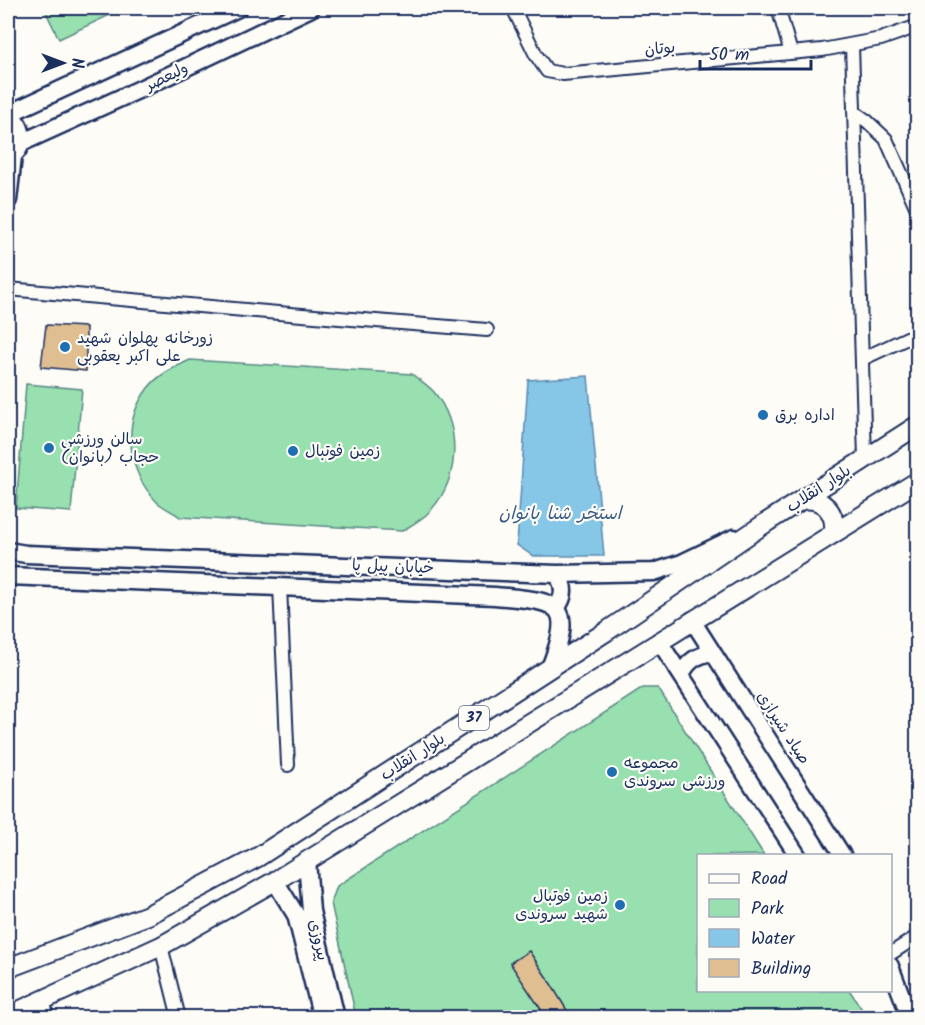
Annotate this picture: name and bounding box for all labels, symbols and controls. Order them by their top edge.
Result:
north arrow [33,33,93,93]
scale bar [700,33,811,71]
street label: بوتان [644,35,676,63]
text: 50 m [709,41,749,70]
street label: ولیعصر [139,56,193,99]
text: N [64,58,89,68]
place label: زورخانه پهلوان شهید علی اکبر یعقوبی [77,326,213,369]
marker: زورخانه پهلوان شهید علی اکبر یعقوبی [58,340,72,354]
place label: اداره برق [775,403,835,428]
marker: اداره برق [756,408,770,422]
place label: سالن ورزشی حجاب (بانوان) [61,427,159,470]
place label: زمین فوتبال [305,439,380,464]
marker: سالن ورزشی حجاب (بانوان) [42,441,56,455]
marker: زمین فوتبال [286,444,300,458]
street label: بلوار انقلاب [782,459,856,519]
water label: استخر شنا بانوان [499,500,624,529]
street label: خیابان پیل پا [351,553,435,581]
street label: صیاد شیرازی [750,686,816,770]
road number: 37 [459,706,489,730]
street label: بلوار انقلاب [376,727,450,787]
place label: مجموعه ورزشی سروندی [624,751,725,794]
marker: مجموعه ورزشی سروندی [605,765,619,779]
legend [697,854,892,992]
text: Road [751,865,788,894]
place label: زمین فوتبال شهید سروندی [515,884,608,927]
text: Park [751,895,784,924]
marker: زمین فوتبال شهید سروندی [613,898,627,912]
street label: پیروزی [301,917,335,963]
text: Water [751,925,796,954]
text: Building [751,955,811,984]

